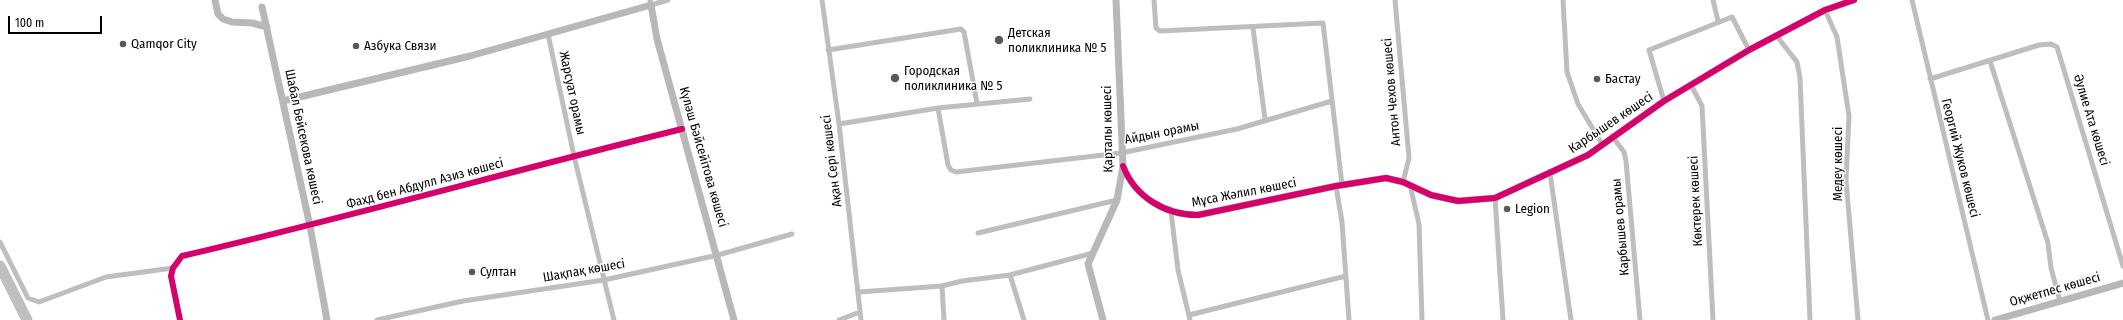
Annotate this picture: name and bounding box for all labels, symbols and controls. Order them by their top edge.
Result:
scale bar [10,8,104,34]
text: 100 m [15,16,44,30]
place label: Детская поликлиника № 5 [1008,25,1106,56]
marker: Детская поликлиника № 5 [993,34,1005,46]
place label: Qamqor City [131,36,197,52]
street label: Антон Чехов көшесі [1380,37,1404,147]
place label: Азбука Связи [364,38,437,54]
marker: Qamqor City [118,39,128,49]
marker: Азбука Связи [351,41,361,51]
street label: Жарсуат орамы [556,50,588,136]
place label: Городская поликлиника № 5 [904,63,1002,94]
street label: Шабал Бейсекова көшесі [281,68,325,206]
place label: Бастау [1605,71,1641,87]
marker: Городская поликлиника № 5 [889,72,901,84]
street label: Әулие Ата көшесі [2070,72,2112,168]
marker: Бастау [1592,74,1602,84]
street label: Күләш Бәйсейітова көшесі [675,85,731,229]
street label: Қарталы көшесі [1099,85,1117,173]
street label: Карбышев көшесі [1566,89,1656,157]
street label: Георгий Жуков көшесі [1938,97,1982,219]
street label: Ақан Сері көшесі [819,114,845,208]
street label: Айдын орамы [1123,118,1201,148]
street label: Медеу көшесі [1830,127,1846,201]
street label: Фахд бен Абдулл Азиз көшесі [345,155,505,213]
street label: Көктерек көшесі [1686,155,1706,247]
street label: Мұса Жәлил көшесі [1190,175,1298,211]
street label: Карбышев орамы [1609,178,1633,276]
place label: Legion [1515,201,1550,217]
marker: Legion [1502,204,1512,214]
street label: Шақпақ көшесі [542,256,626,286]
place label: Султан [480,264,516,280]
marker: Султан [467,267,477,277]
street label: Оқжетпес көшесі [2008,270,2102,310]

